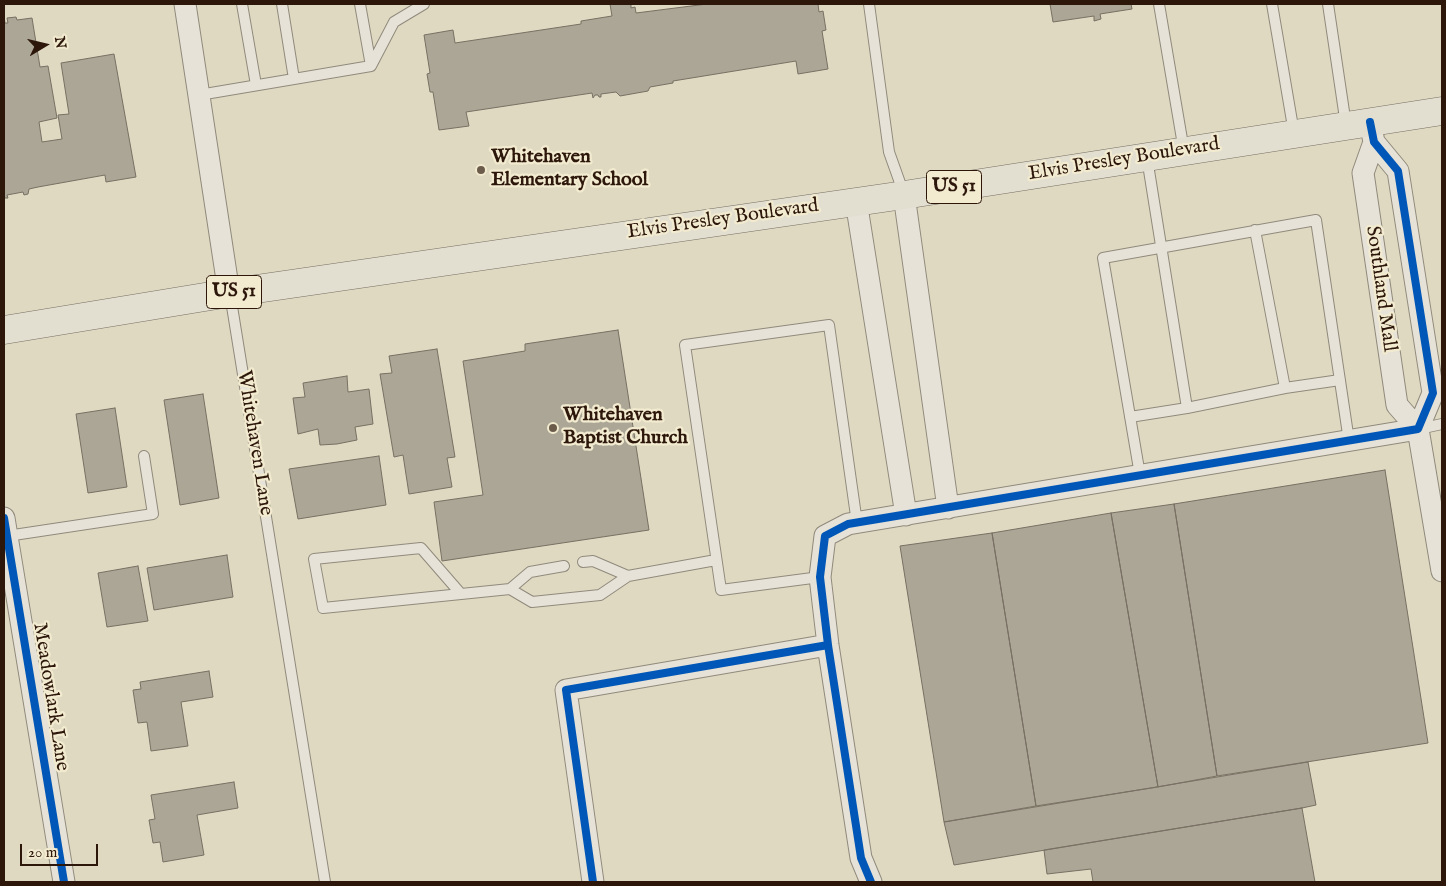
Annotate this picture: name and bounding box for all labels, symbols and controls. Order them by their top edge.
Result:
north arrow [20,20,70,70]
text: N [50,35,70,50]
street label: Elvis Presley Boulevard [1027,133,1221,187]
place label: Whitehaven Elementary School [491,146,648,193]
marker: Whitehaven Elementary School [475,164,487,176]
road number: US 51 [926,170,982,203]
street label: Elvis Presley Boulevard [626,195,820,245]
street label: Southland Mall [1359,224,1401,354]
road number: US 51 [206,276,262,308]
street label: Whitehaven Lane [231,369,277,517]
place label: Whitehaven Baptist Church [563,404,688,451]
marker: Whitehaven Baptist Church [547,422,559,434]
street label: Meadowlark Lane [26,621,74,773]
scale bar [22,834,100,866]
text: 20 m [28,843,57,862]

